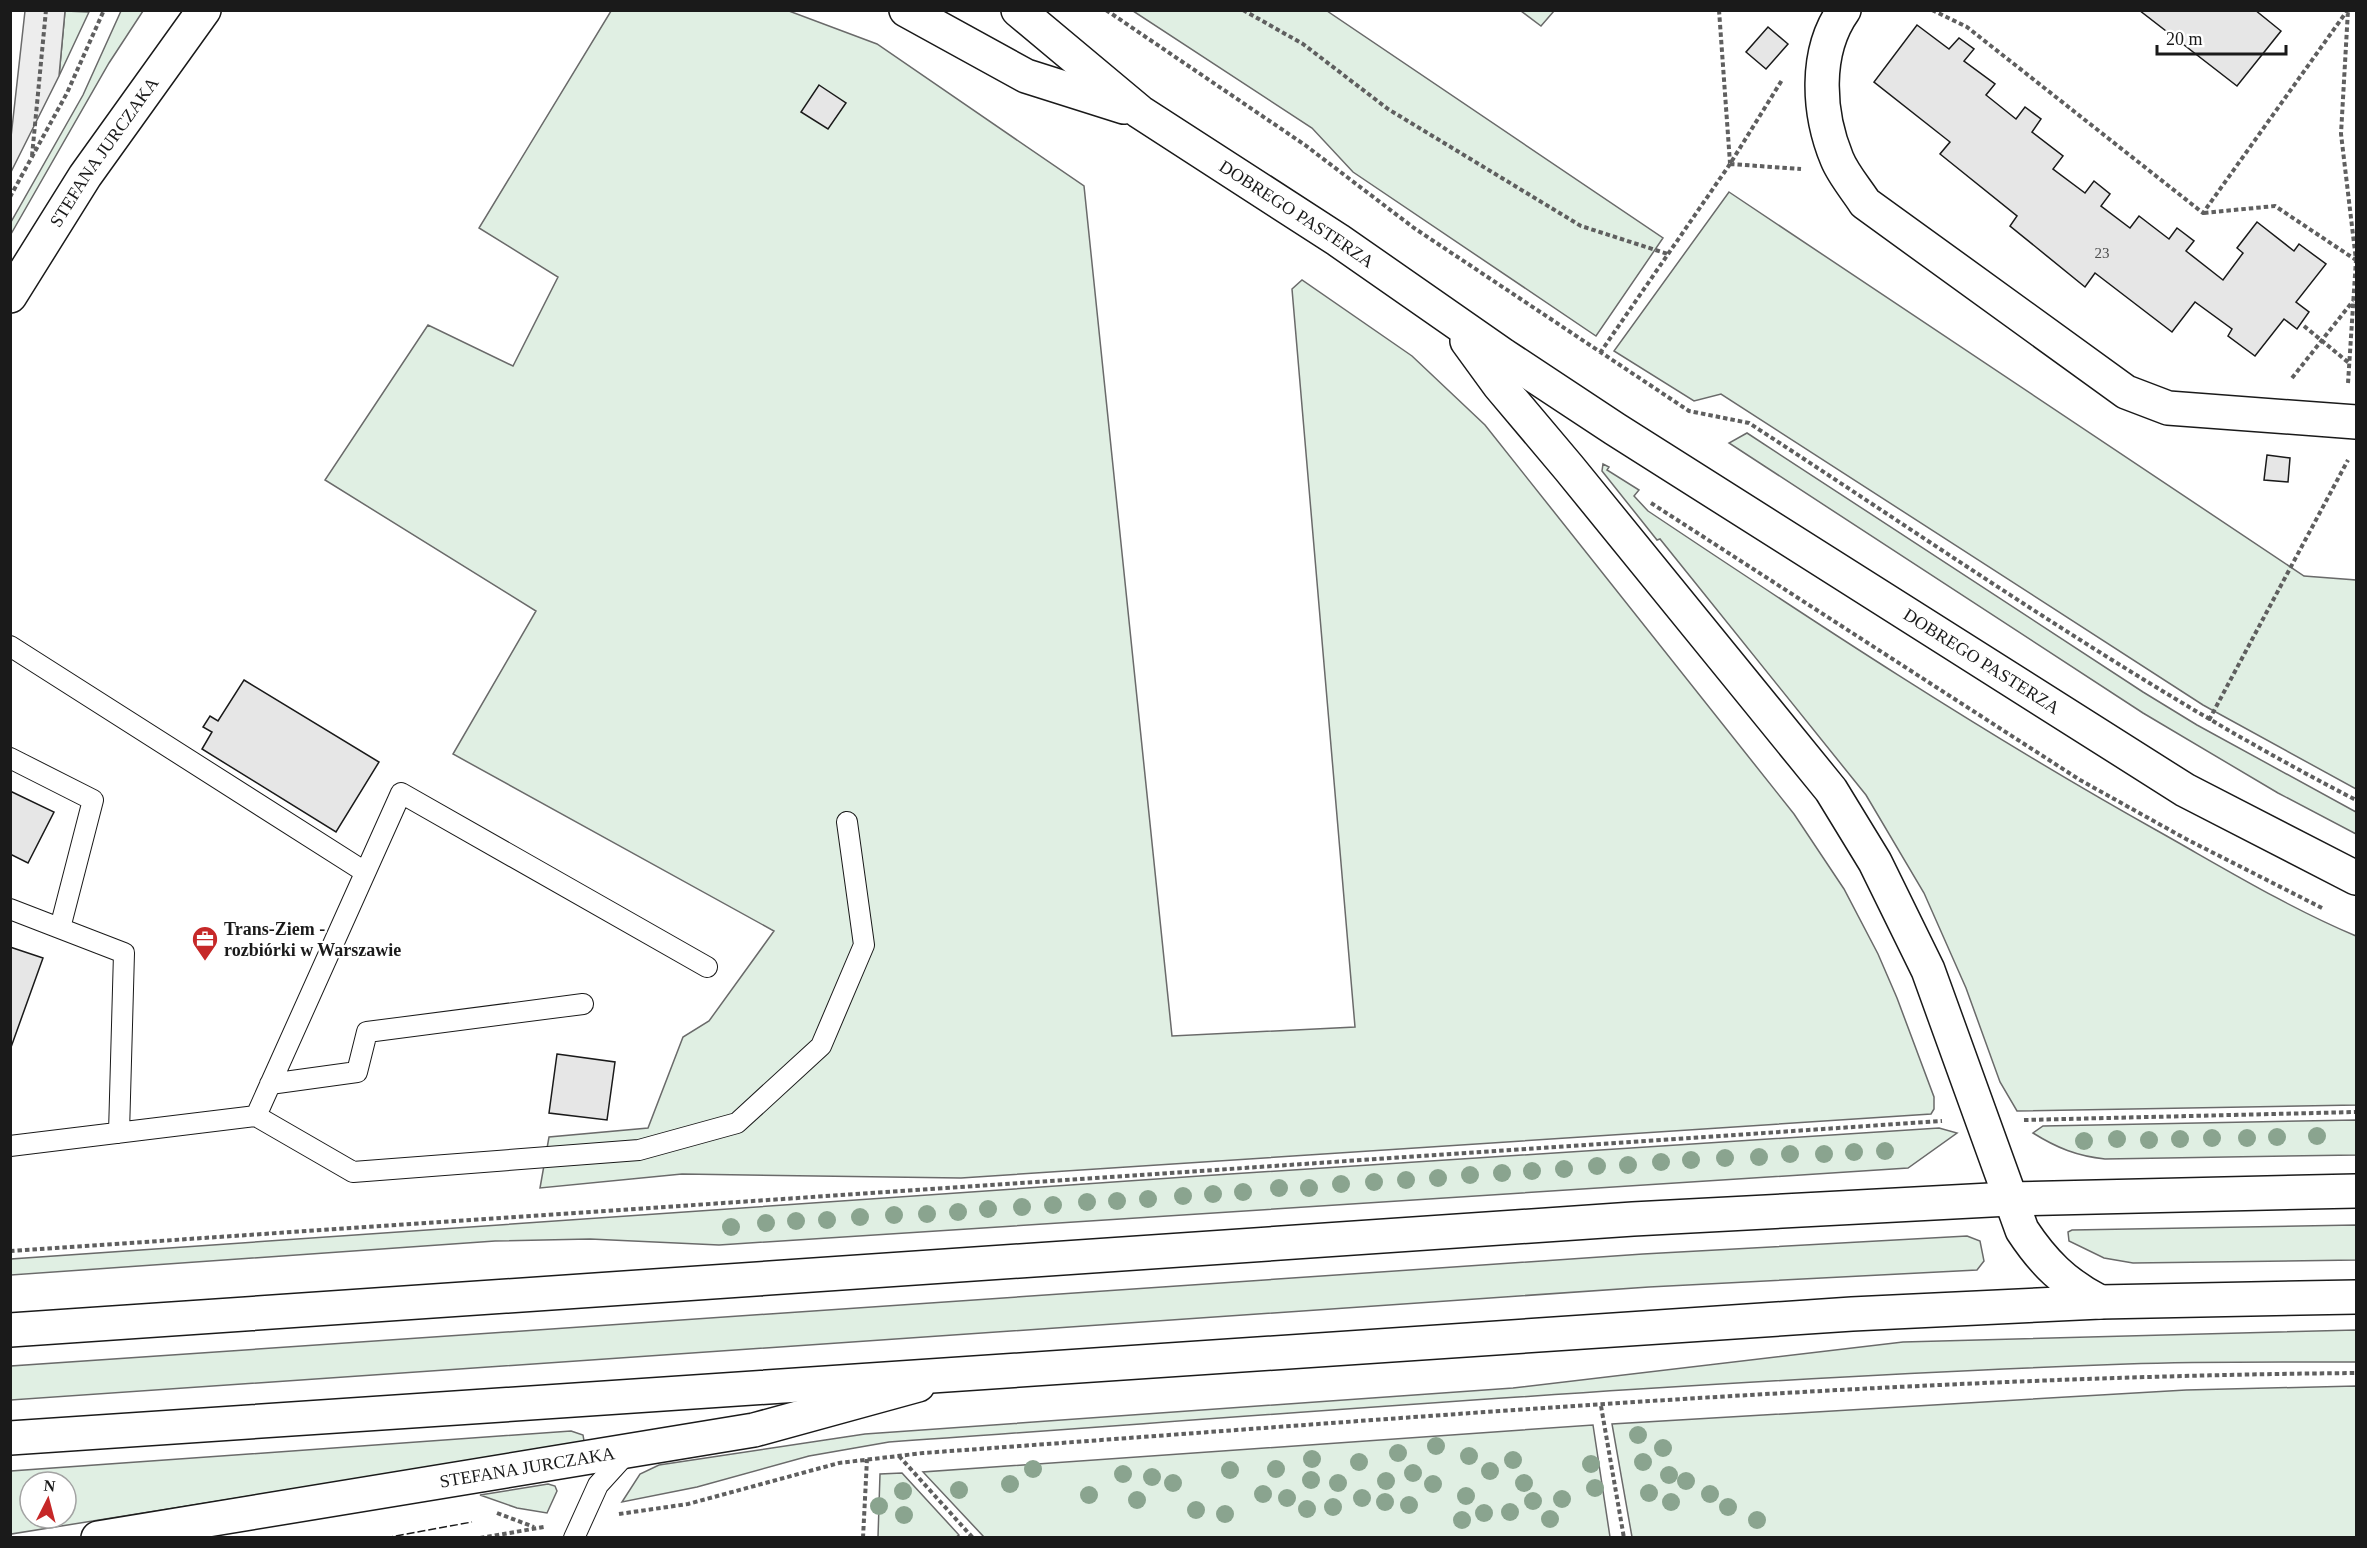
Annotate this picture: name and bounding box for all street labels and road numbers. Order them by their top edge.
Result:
street label: STEFANA JURCZAKA [46,73,163,231]
street label: DOBREGO PASTERZA [1216,156,1378,272]
street label: DOBREGO PASTERZA [1900,604,2063,718]
street label: STEFANA JURCZAKA [438,1443,616,1492]

